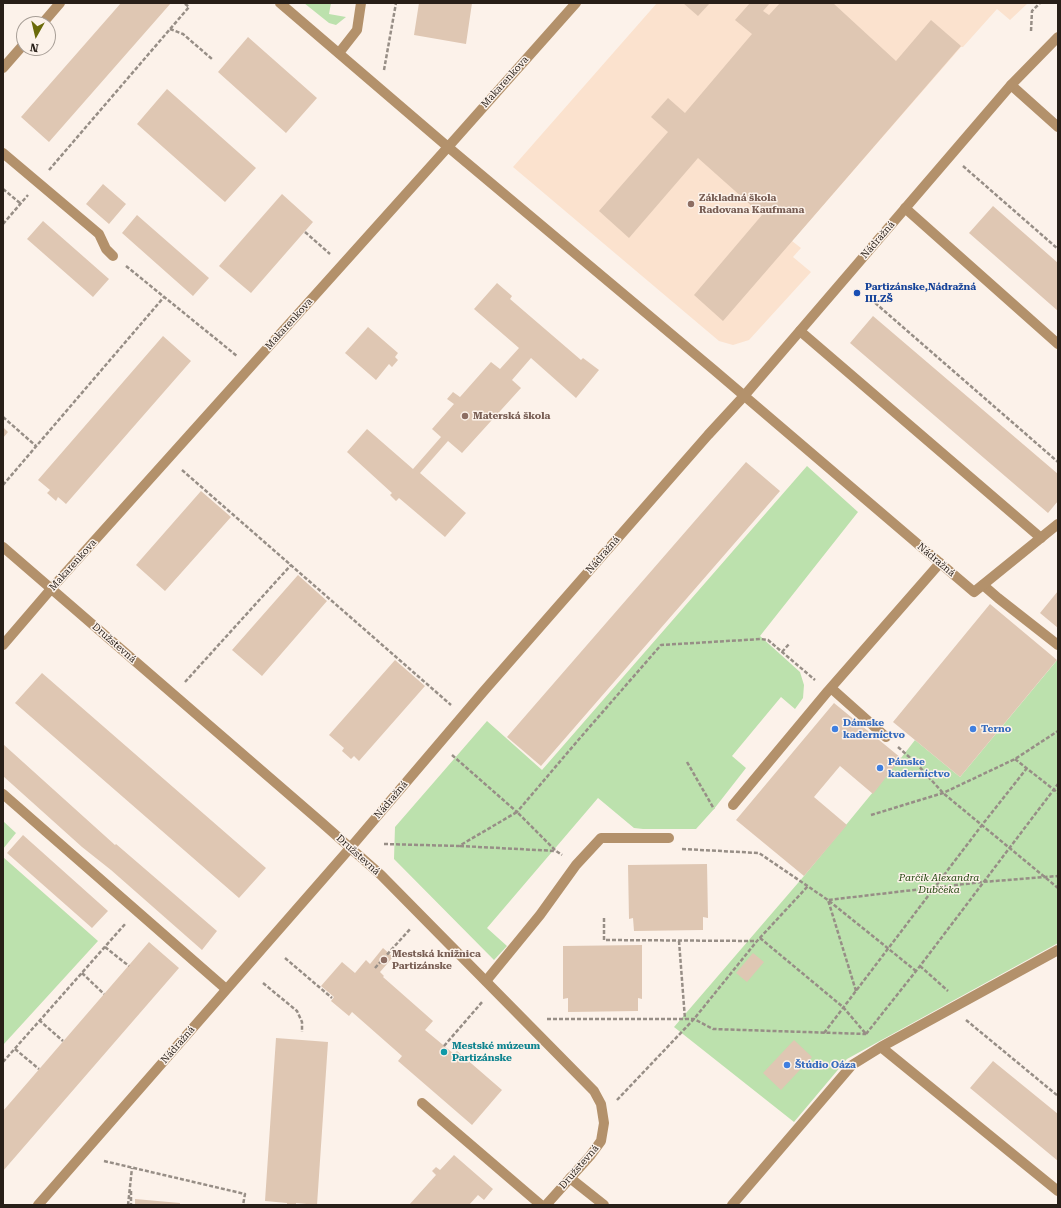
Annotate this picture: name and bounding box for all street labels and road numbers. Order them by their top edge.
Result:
street label: Makarenkova [479,54,531,110]
street label: Nádražná [859,219,897,261]
street label: Makarenkova [263,296,315,352]
street label: Nádražná [584,534,622,576]
street label: Makarenkova [47,537,99,593]
street label: Nádražná [915,541,957,579]
street label: Družstevná [90,621,138,665]
street label: Nádražná [372,779,410,821]
street label: Družstevná [334,832,382,878]
street label: Nádražná [159,1024,197,1066]
street label: Družstevná [557,1143,601,1191]

